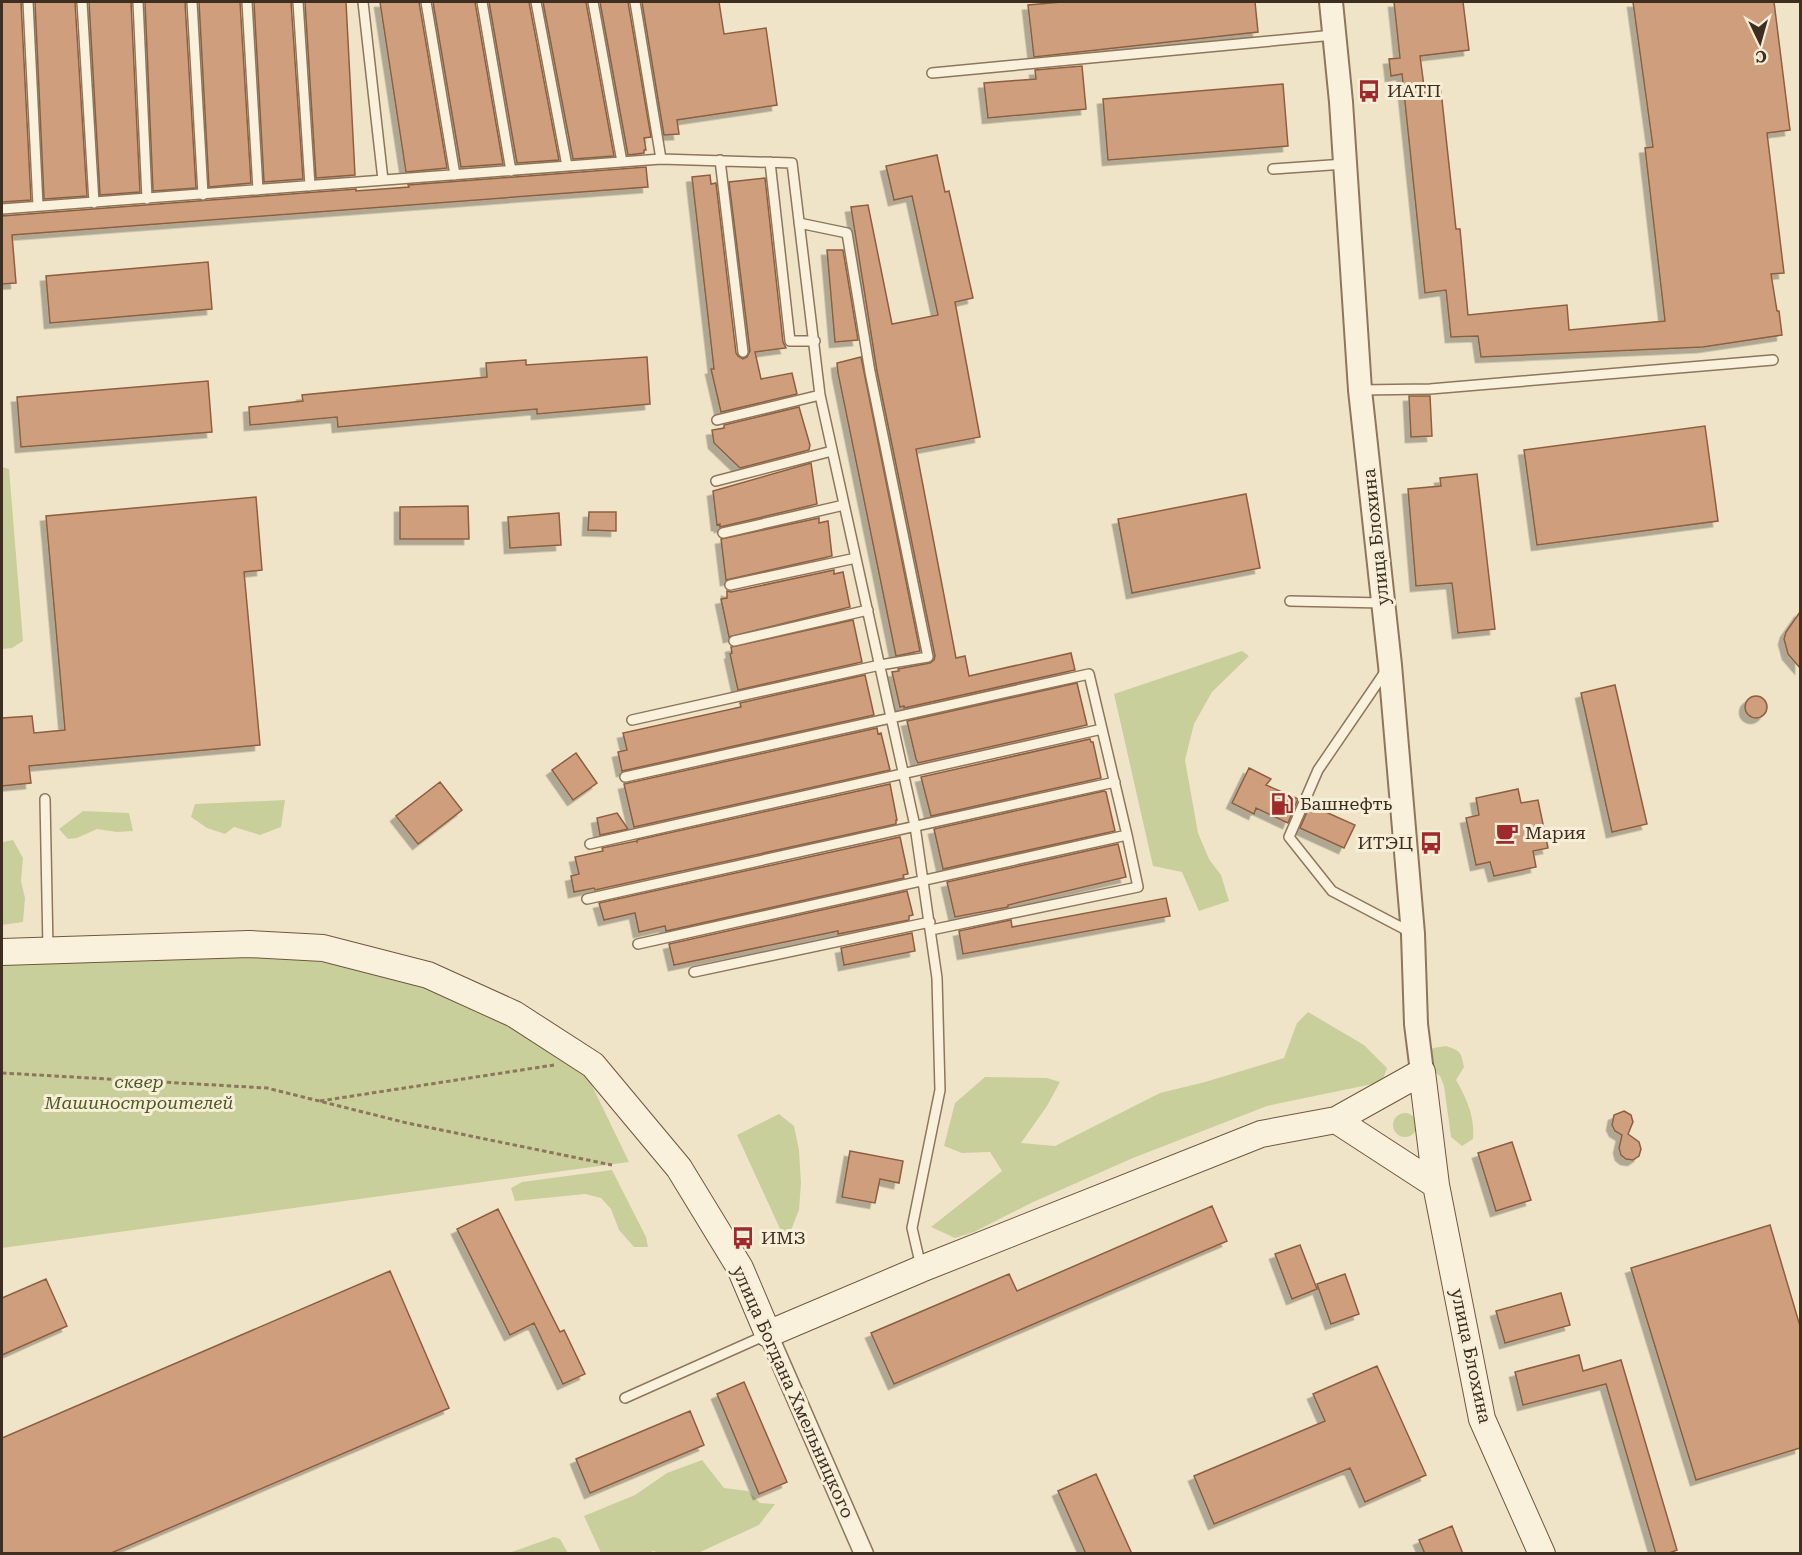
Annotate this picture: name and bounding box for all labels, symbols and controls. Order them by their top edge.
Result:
north arrow [1730,12,1790,72]
text: С [1755,46,1768,66]
bus stop icon: ИАТП [1356,78,1382,104]
place label: ИАТП [1387,80,1441,101]
street label: улица Блохина [1358,467,1393,606]
fuel station icon: Башнефть [1269,791,1295,817]
place label: Башнефть [1300,793,1393,814]
cafe icon: Мария [1494,820,1520,846]
place label: Мария [1525,822,1586,843]
bus stop icon: ИТЭЦ [1418,830,1444,856]
place label: ИТЭЦ [1357,832,1413,853]
park label: сквер Машиностроителей [44,1071,233,1113]
bus stop icon: ИМЗ [730,1225,756,1251]
place label: ИМЗ [761,1227,806,1248]
street label: улица Богдана Хмельницкого [728,1262,859,1521]
street label: улица Блохина [1447,1287,1496,1425]

